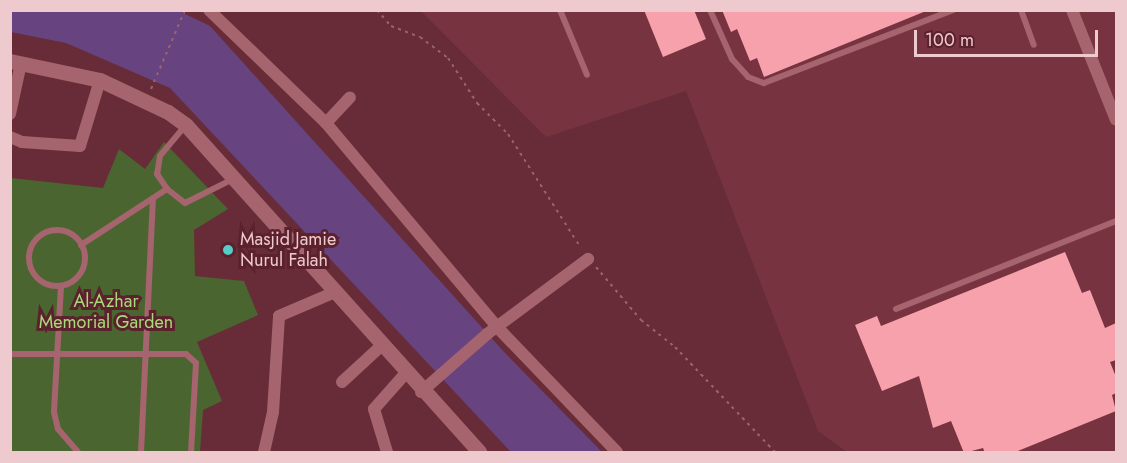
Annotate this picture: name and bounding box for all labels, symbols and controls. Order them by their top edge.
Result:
scale bar [917,18,1102,56]
text: 100 m [925,27,974,53]
place label: Masjid Jamie Nurul Falah [240,229,336,272]
marker: Masjid Jamie Nurul Falah [221,243,235,257]
park label: Al-Azhar Memorial Garden [39,291,173,334]

